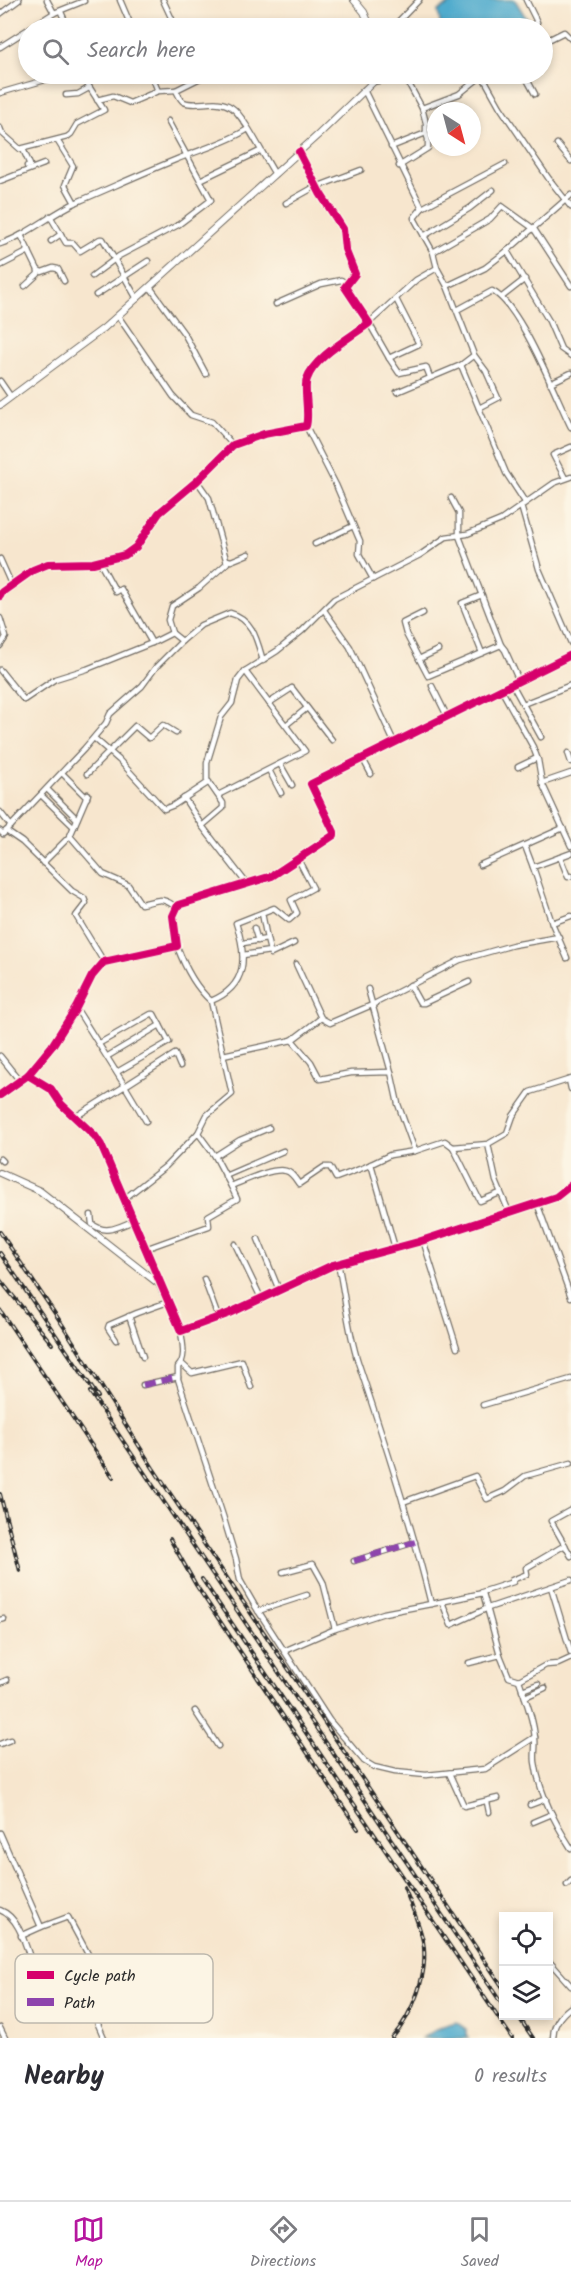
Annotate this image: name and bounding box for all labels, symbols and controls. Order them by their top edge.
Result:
search box [18,18,553,84]
text: Search here [87,34,195,69]
icon: search [39,35,72,68]
north arrow [427,102,481,156]
map controls [499,1912,553,2020]
button: locate [499,1912,553,1966]
legend [15,1954,213,2023]
text: Cycle path [64,1964,136,1989]
button: layers [499,1966,553,2020]
text: Path [64,1991,95,2016]
text: Nearby [24,2056,104,2098]
text: 0 results [474,2061,547,2093]
tab: Map [72,2213,105,2274]
tab: Directions [250,2213,316,2274]
tab: Saved [461,2213,499,2274]

